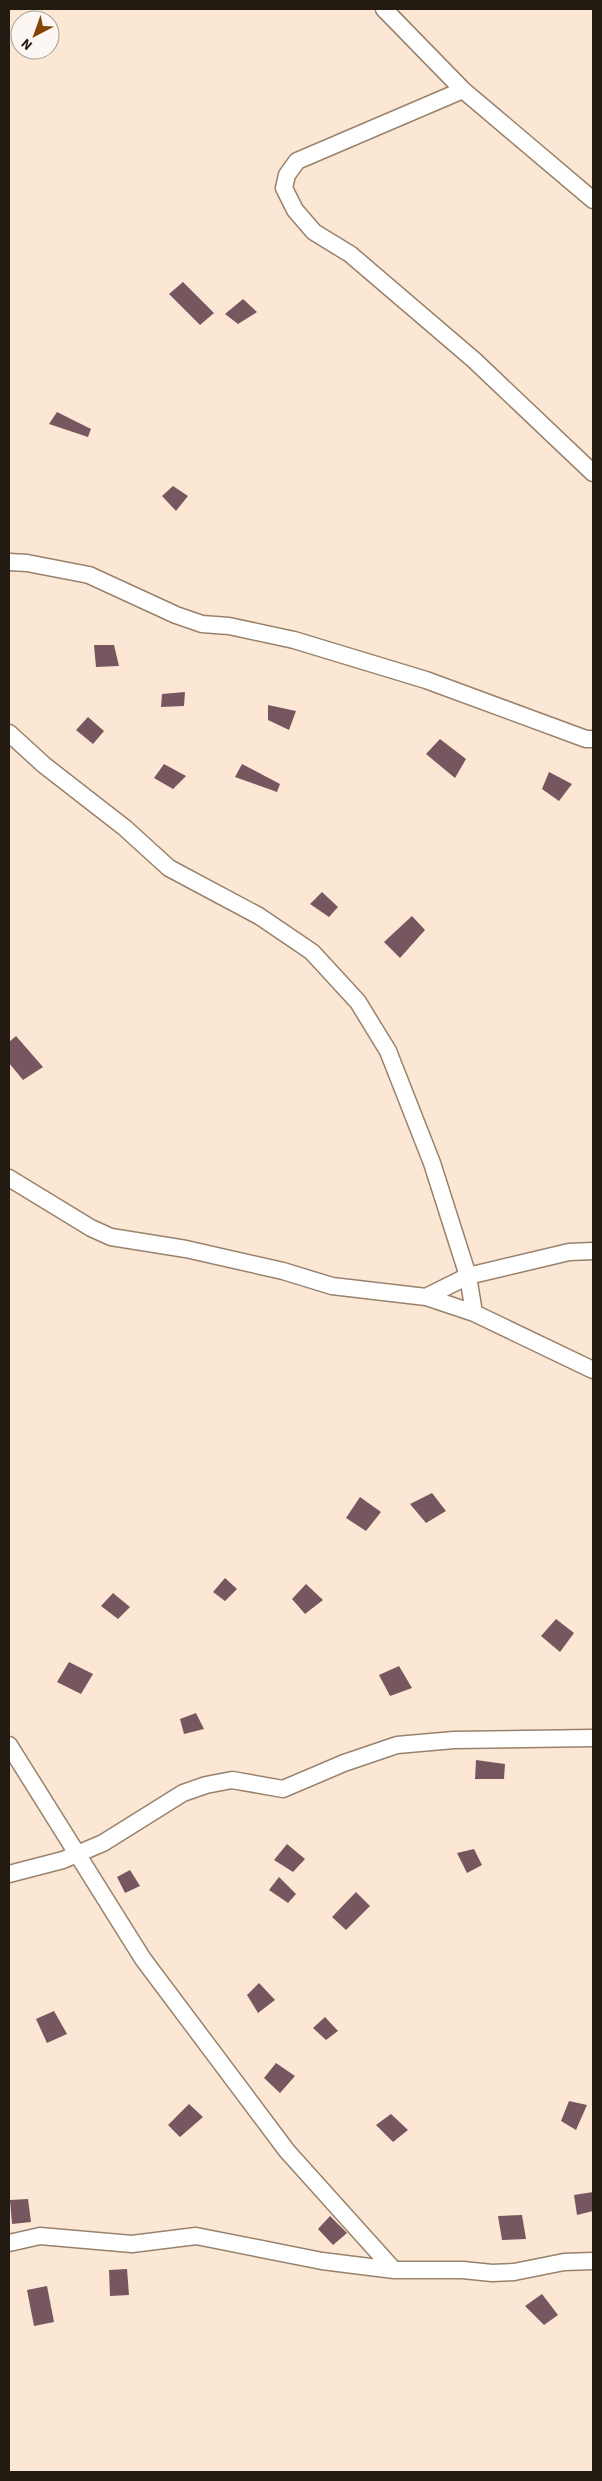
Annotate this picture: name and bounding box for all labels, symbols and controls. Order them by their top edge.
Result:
north arrow [10,10,60,60]
text: N [17,33,37,55]

